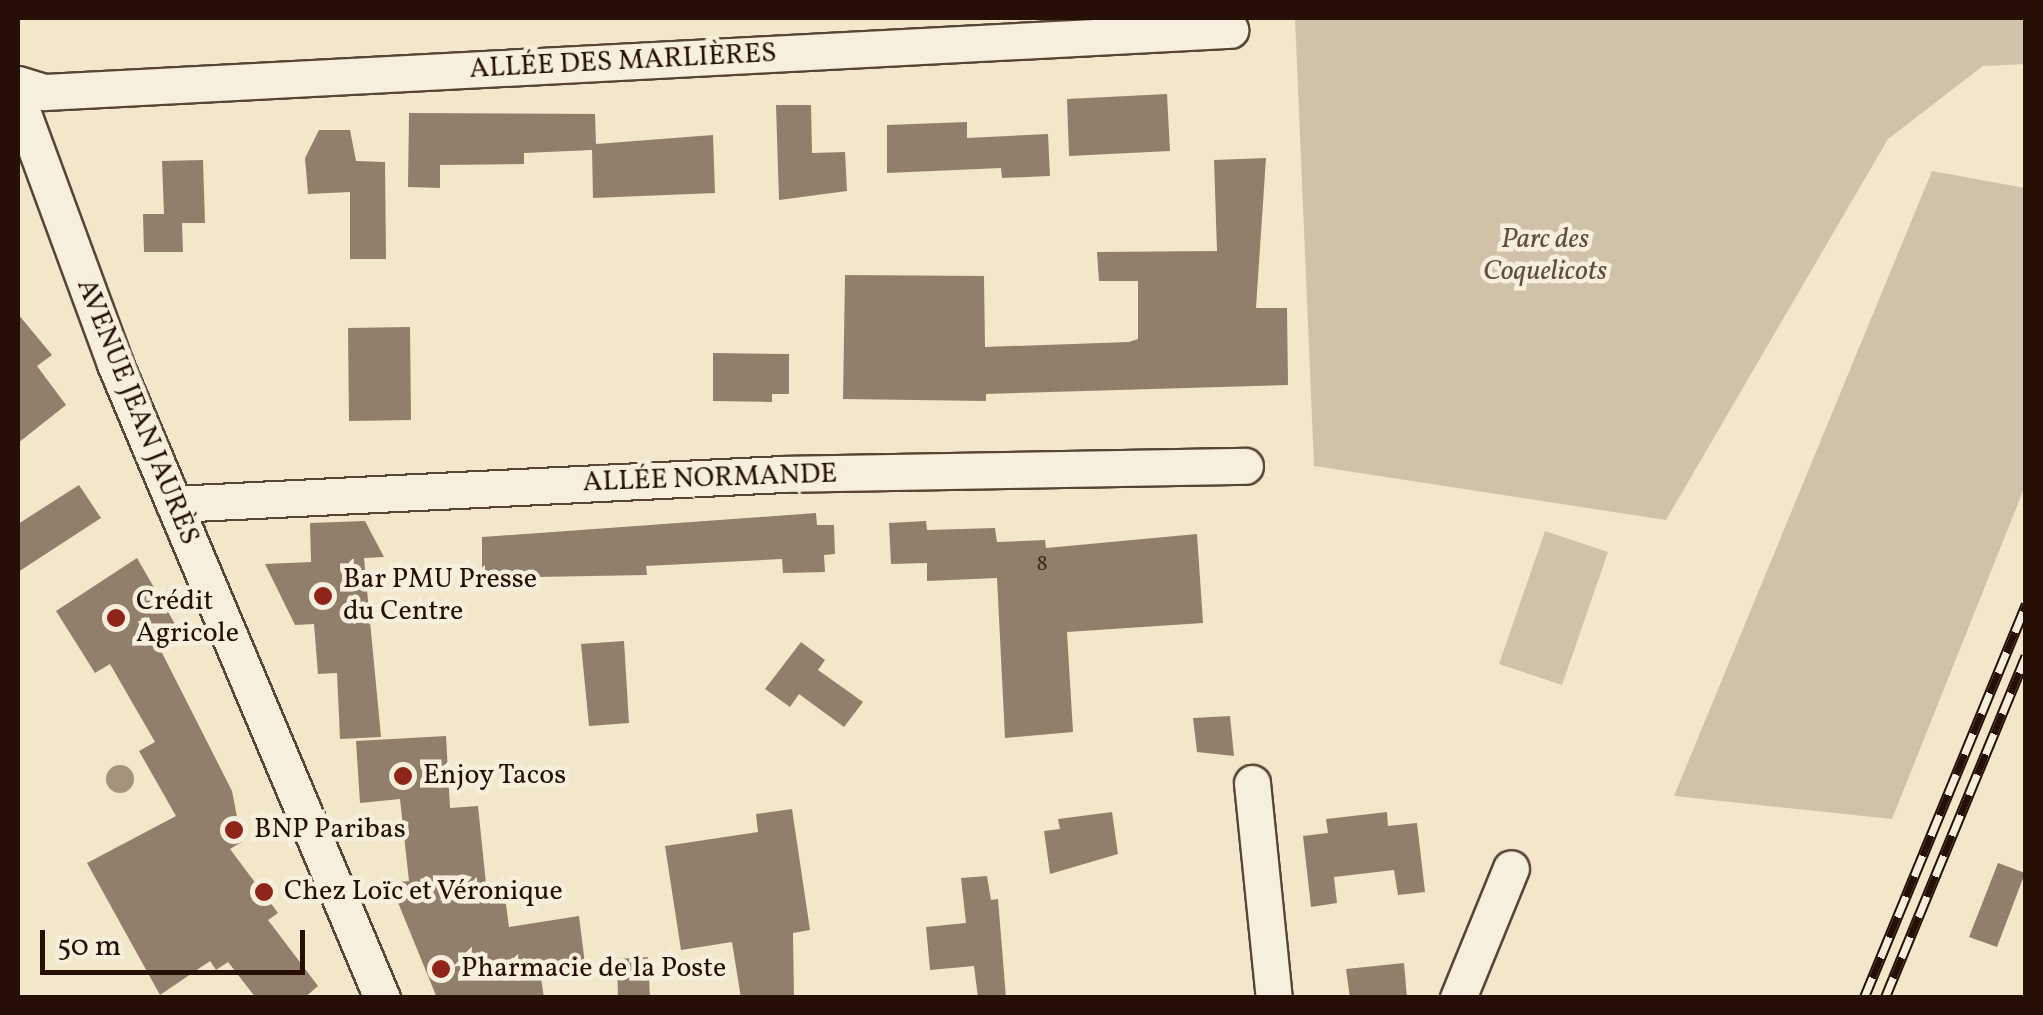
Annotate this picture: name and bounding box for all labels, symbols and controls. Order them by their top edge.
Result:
street label: ALLÉE DES MARLIÈRES [469,37,777,87]
park label: Parc des Coquelicots [1483,223,1607,289]
street label: AVENUE JEAN JAURÈS [68,274,206,550]
street label: ALLÉE NORMANDE [582,458,838,500]
house number: 8 [1036,552,1048,578]
place label: Bar PMU Presse du Centre [343,563,537,629]
place label: Crédit Agricole [136,585,239,651]
marker: Bar PMU Presse du Centre [312,585,334,607]
marker: Crédit Agricole [105,607,127,629]
place label: Enjoy Tacos [423,759,568,793]
marker: Enjoy Tacos [392,765,414,787]
place label: BNP Paribas [254,813,406,847]
marker: BNP Paribas [223,819,245,841]
place label: Chez Loïc et Véronique [284,875,564,909]
marker: Chez Loïc et Véronique [253,881,275,903]
scale bar [45,910,310,972]
text: 50 m [57,926,121,968]
place label: Pharmacie de la Poste [461,952,726,986]
marker: Pharmacie de la Poste [430,958,452,980]

